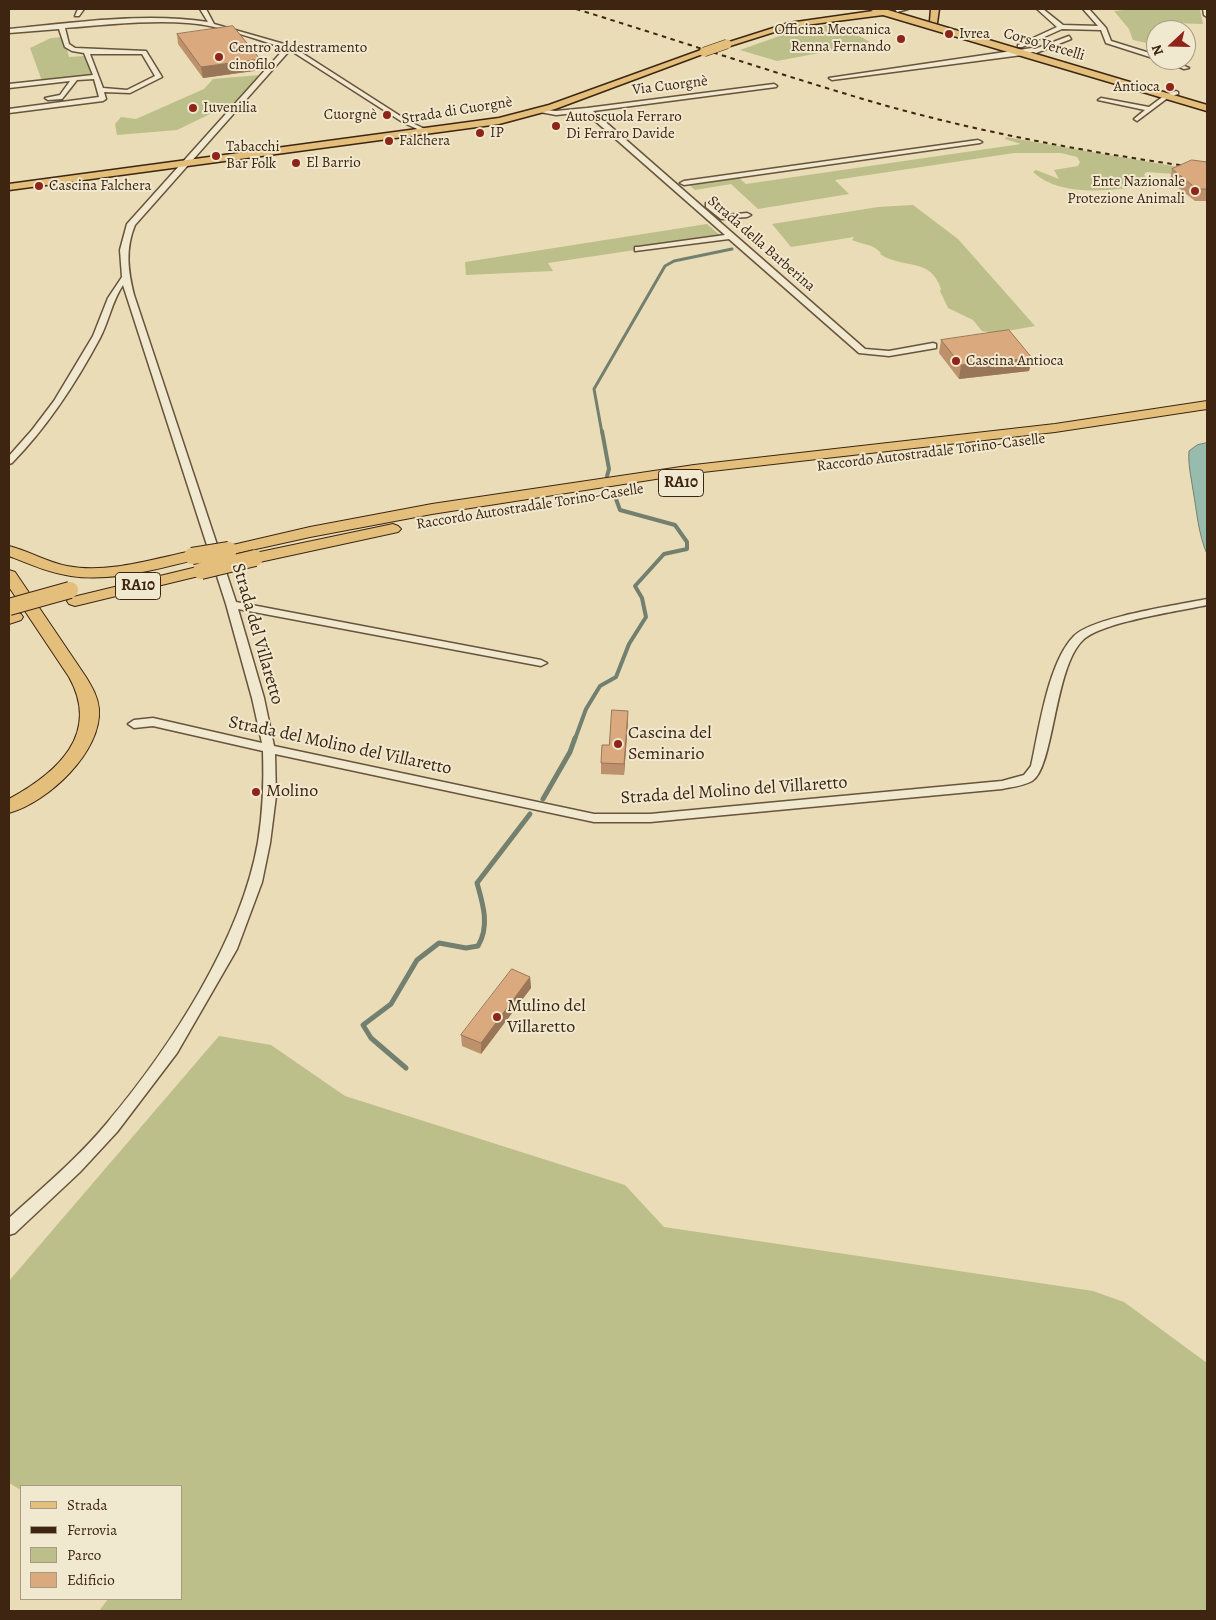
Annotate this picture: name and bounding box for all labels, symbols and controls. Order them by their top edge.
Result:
north arrow [1146,20,1196,70]
place label: Officina Meccanica Renna Fernando [774,21,891,56]
place label: Ivrea [959,25,990,43]
street label: Corso Vercelli [1001,25,1087,65]
marker: Ivrea [943,28,955,40]
marker: Officina Meccanica Renna Fernando [895,33,907,45]
place label: Centro addestramento cinofilo [229,39,367,74]
text: N [1147,42,1168,58]
marker: Centro addestramento cinofilo [213,51,225,63]
street label: Via Cuorgnè [631,72,709,100]
place label: Antioca [1113,78,1160,96]
marker: Antioca [1164,81,1176,93]
street label: Strada di Cuorgnè [400,93,514,129]
place label: Iuvenilia [203,99,257,117]
marker: Iuvenilia [187,102,199,114]
place label: Cuorgnè [324,106,377,124]
place label: Autoscuola Ferraro Di Ferraro Davide [566,108,682,143]
marker: Cuorgnè [381,109,393,121]
marker: Autoscuola Ferraro Di Ferraro Davide [550,120,562,132]
place label: IP [490,124,504,142]
marker: IP [474,127,486,139]
place label: Falchera [399,132,450,150]
marker: Falchera [383,135,395,147]
place label: Tabacchi Bar Folk [226,138,280,173]
marker: Tabacchi Bar Folk [210,150,222,162]
place label: El Barrio [306,154,361,172]
marker: El Barrio [290,157,302,169]
place label: Ente Nazionale Protezione Animali [1067,173,1185,208]
place label: Cascina Falchera [49,177,152,195]
marker: Cascina Falchera [33,180,45,192]
marker: Ente Nazionale Protezione Animali [1189,185,1201,197]
street label: Strada della Barberina [703,192,819,296]
place label: Cascina Antioca [966,352,1064,370]
marker: Cascina Antioca [950,355,962,367]
street label: Raccordo Autostradale Torino-Caselle [816,430,1046,476]
road number: RA10 [658,469,704,496]
street label: Raccordo Autostradale Torino-Caselle [415,480,645,534]
street label: Strada del Villaretto [226,561,288,707]
road number: RA10 [116,572,160,600]
street label: Strada del Molino del Villaretto [227,712,453,780]
place label: Cascina del Seminario [628,723,712,766]
marker: Cascina del Seminario [612,738,624,750]
street label: Strada del Molino del Villaretto [620,772,848,810]
place label: Molino [266,781,318,803]
marker: Molino [250,786,262,798]
place label: Mulino del Villaretto [507,996,586,1038]
marker: Mulino del Villaretto [491,1011,503,1023]
legend [20,1485,182,1600]
text: Strada [67,1495,108,1515]
text: Ferrovia [67,1520,117,1540]
text: Parco [67,1545,101,1565]
text: Edificio [67,1570,115,1590]

